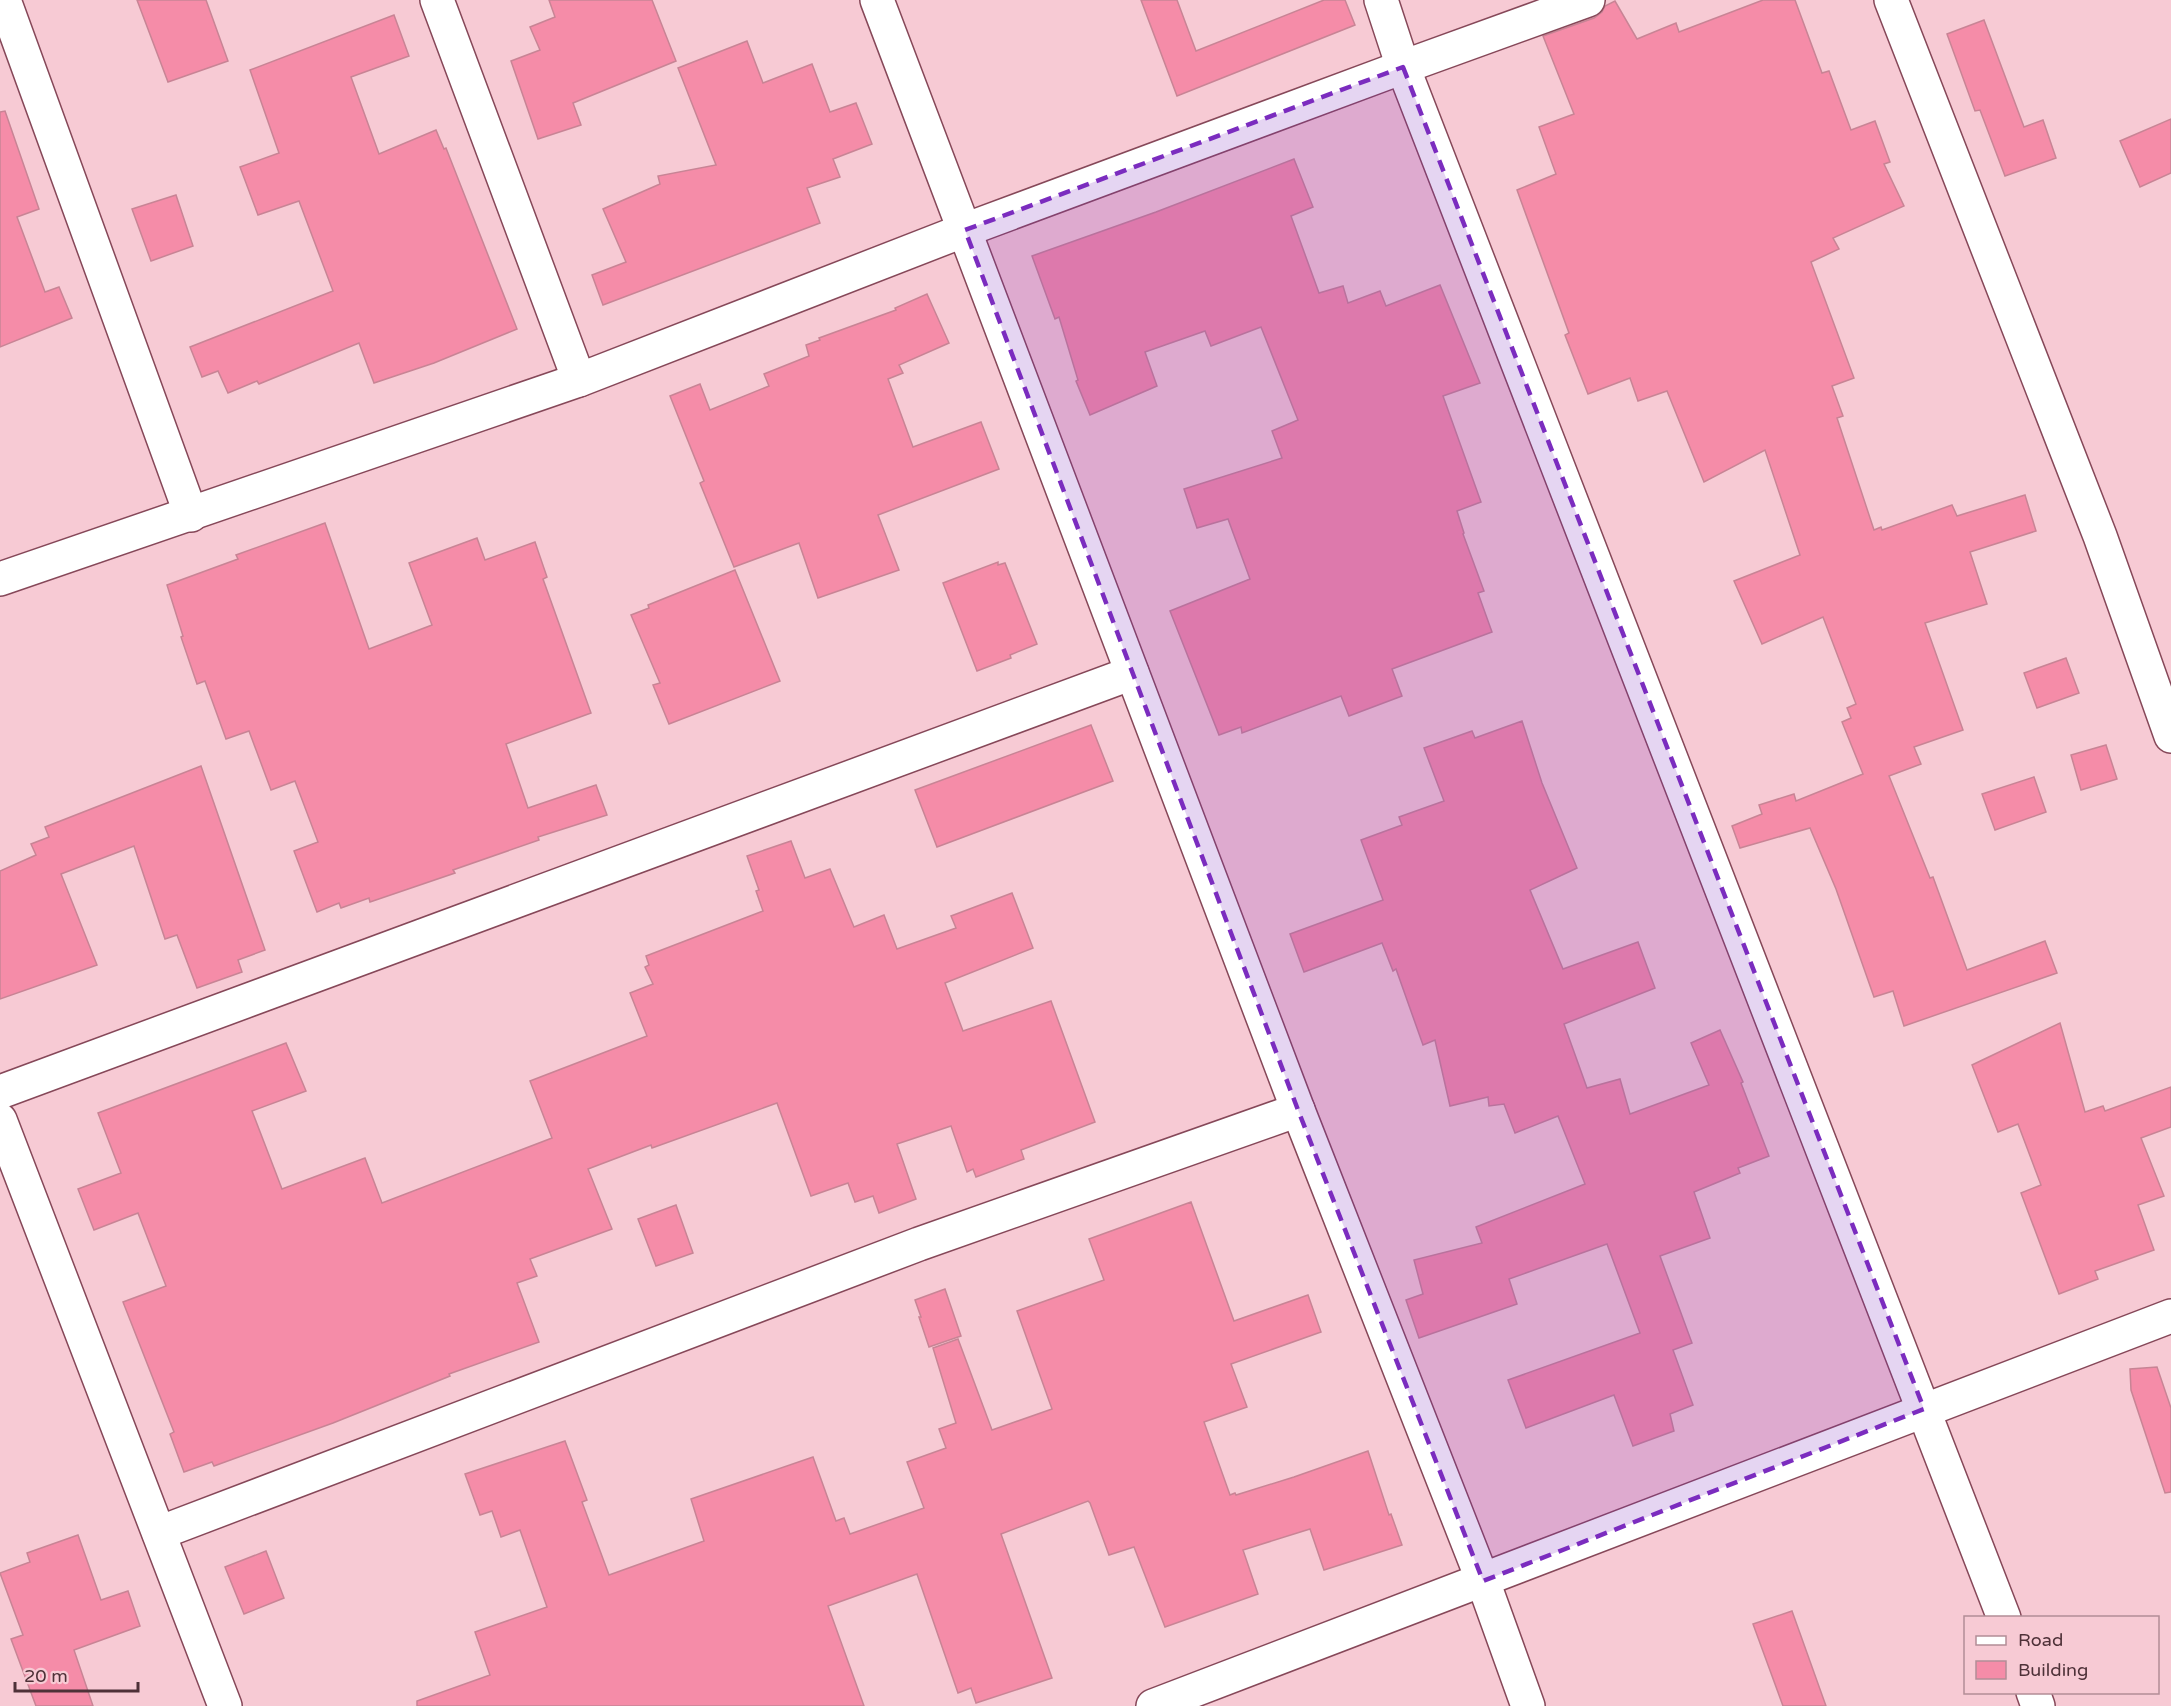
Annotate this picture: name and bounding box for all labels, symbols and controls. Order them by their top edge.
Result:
legend [1964,1616,2159,1694]
text: Road [2018,1629,2063,1651]
scale bar [15,1655,138,1693]
text: Building [2018,1659,2088,1681]
text: 20 m [24,1665,68,1687]

